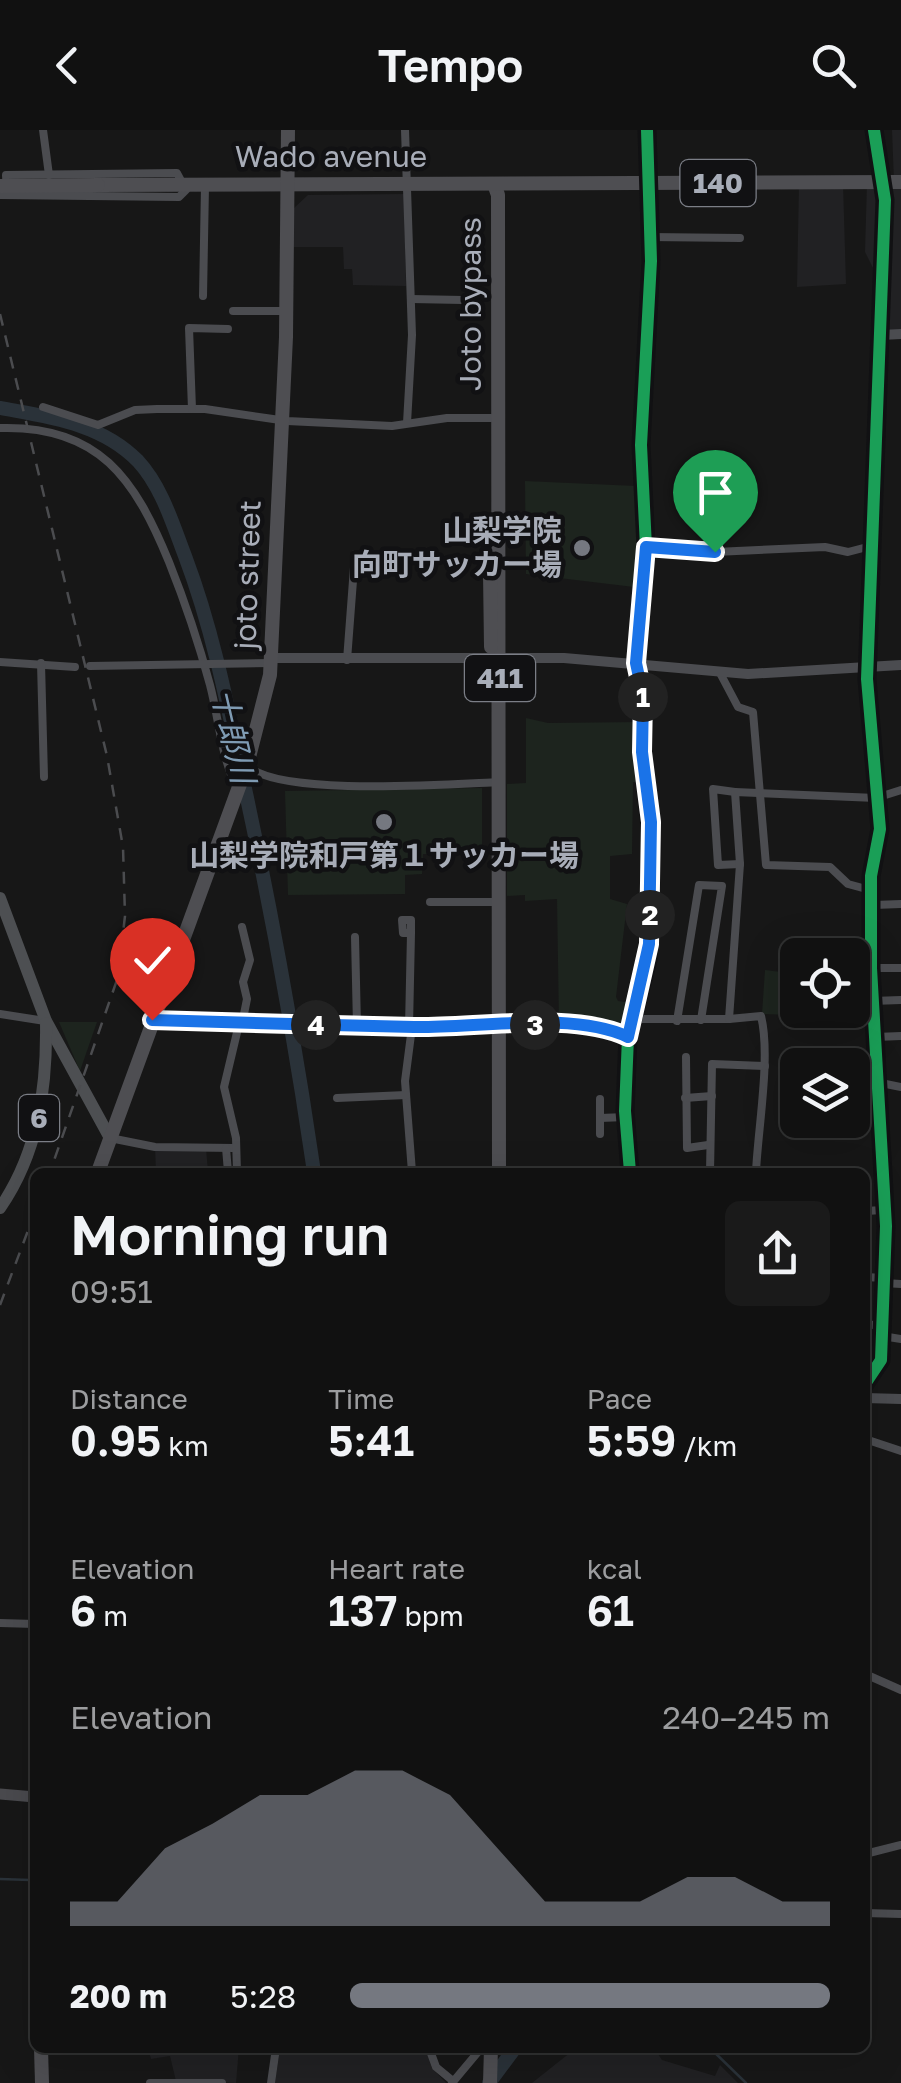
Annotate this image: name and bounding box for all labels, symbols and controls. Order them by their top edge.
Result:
icon: back [40,38,95,93]
text: Tempo [378,38,523,92]
icon: search [806,38,861,93]
street label: Wado avenue [235,138,427,174]
road number: 140 [680,160,756,206]
street label: Joto bypass [452,217,488,391]
pin [673,450,758,553]
icon: arrive [688,465,743,520]
street label: joto street [226,500,268,651]
place label: 山梨学院 向町サッカー場 [352,512,562,582]
marker: 山梨学院 向町サッカー場 [571,537,593,559]
road number: 411 [465,655,535,701]
pin: 1 [618,672,668,722]
text: 1 [636,680,650,713]
water label: 十郎川 [205,685,264,790]
marker: 山梨学院和戸第１サッカー場 [373,811,395,833]
place label: 山梨学院和戸第１サッカー場 [189,837,579,873]
pin: 2 [625,890,675,940]
text: 2 [641,898,659,931]
pin [110,918,195,1021]
icon: check [125,933,180,988]
map controls [780,938,870,1138]
button: locate [780,938,870,1028]
pin: 4 [291,1000,341,1050]
pin: 3 [510,1000,560,1050]
text: 4 [307,1008,325,1041]
text: 3 [526,1008,544,1041]
button: layers [780,1048,870,1138]
road number: 6 [19,1095,59,1141]
text: Morning run [70,1201,389,1267]
button: share [725,1201,830,1306]
text: 09:51 [70,1272,153,1310]
text: Distance [70,1382,188,1415]
text: Time [328,1382,394,1415]
text: Pace [587,1382,652,1415]
text: 0.95 [70,1415,161,1465]
text: 5:41 [328,1415,414,1465]
text: 5:59 [587,1415,676,1465]
text: km [161,1429,209,1462]
text: /km [676,1429,737,1462]
text: Elevation [70,1552,195,1585]
text: Heart rate [328,1552,465,1585]
text: kcal [587,1552,642,1585]
text: 6 [70,1585,96,1635]
text: 137 [328,1585,398,1635]
text: 61 [587,1585,634,1635]
text: m [96,1599,128,1632]
text: bpm [398,1599,464,1632]
text: Elevation [70,1698,212,1736]
text: 240–245 m [662,1698,830,1736]
text: 200 m [70,1977,167,2015]
text: 5:28 [230,1977,296,2015]

